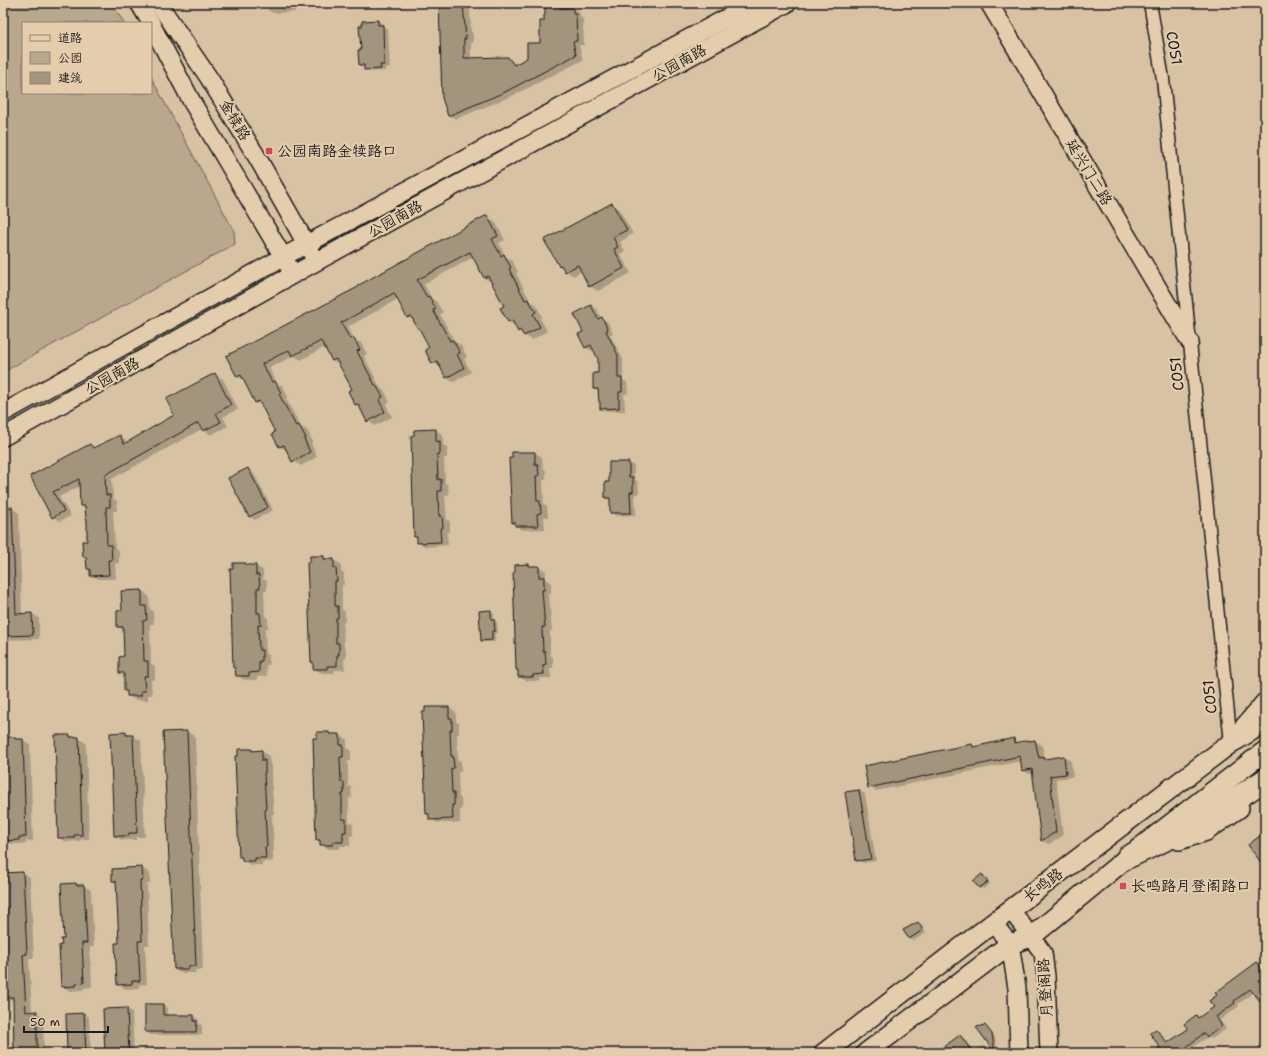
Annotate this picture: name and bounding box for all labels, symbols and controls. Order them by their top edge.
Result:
legend [22,22,152,94]
text: 道路 [58,30,82,46]
street label: C051 [1161,30,1187,66]
street label: 公园南路 [648,40,710,86]
text: 公园 [58,50,82,66]
text: 建筑 [58,70,82,86]
street label: 金犊路 [215,96,255,144]
street label: 延兴门二路 [1061,135,1117,209]
place label: 公园南路金犊路口 [277,141,397,161]
marker: 公园南路金犊路口 [264,146,274,156]
street label: 公园南路 [364,196,426,242]
street label: 公园南路 [81,353,143,399]
street label: C051 [1165,356,1189,392]
street label: C051 [1198,679,1222,715]
street label: 长鸣路 [1019,863,1067,907]
place label: 长鸣路月登阁路口 [1131,876,1251,896]
marker: 长鸣路月登阁路口 [1118,881,1128,891]
street label: 月登阁路 [1033,957,1057,1019]
scale bar [24,1008,108,1034]
text: 50 m [30,1014,60,1030]

